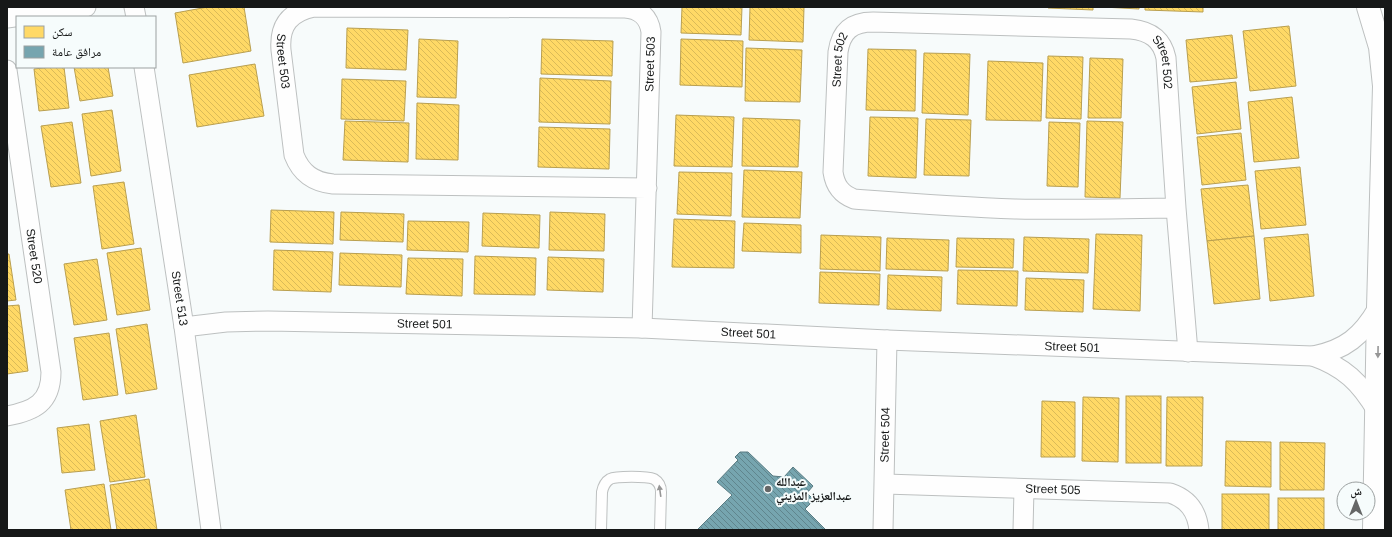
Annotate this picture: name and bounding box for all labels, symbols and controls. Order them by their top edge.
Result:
legend [16,16,156,68]
text: سكن [52,25,73,39]
street label: Street 502 [830,29,851,88]
street label: Street 502 [1149,32,1175,90]
street label: Street 503 [274,33,293,90]
street label: Street 503 [642,36,658,92]
text: مرافق عامة [52,45,101,59]
street label: Street 520 [23,228,45,285]
street label: Street 513 [168,270,191,327]
street label: Street 501 [397,316,453,331]
street label: Street 501 [720,325,777,342]
street label: Street 501 [1044,339,1100,355]
one-way arrow [1375,346,1381,359]
street label: Street 504 [877,407,893,463]
place label: عبدالله عبدالعزيز المزيني [776,475,851,506]
street label: Street 505 [1025,481,1081,497]
north arrow [1336,481,1376,521]
marker: عبدالله عبدالعزيز المزيني [763,484,773,494]
one-way arrow [657,485,663,497]
text: ش [1350,485,1362,499]

